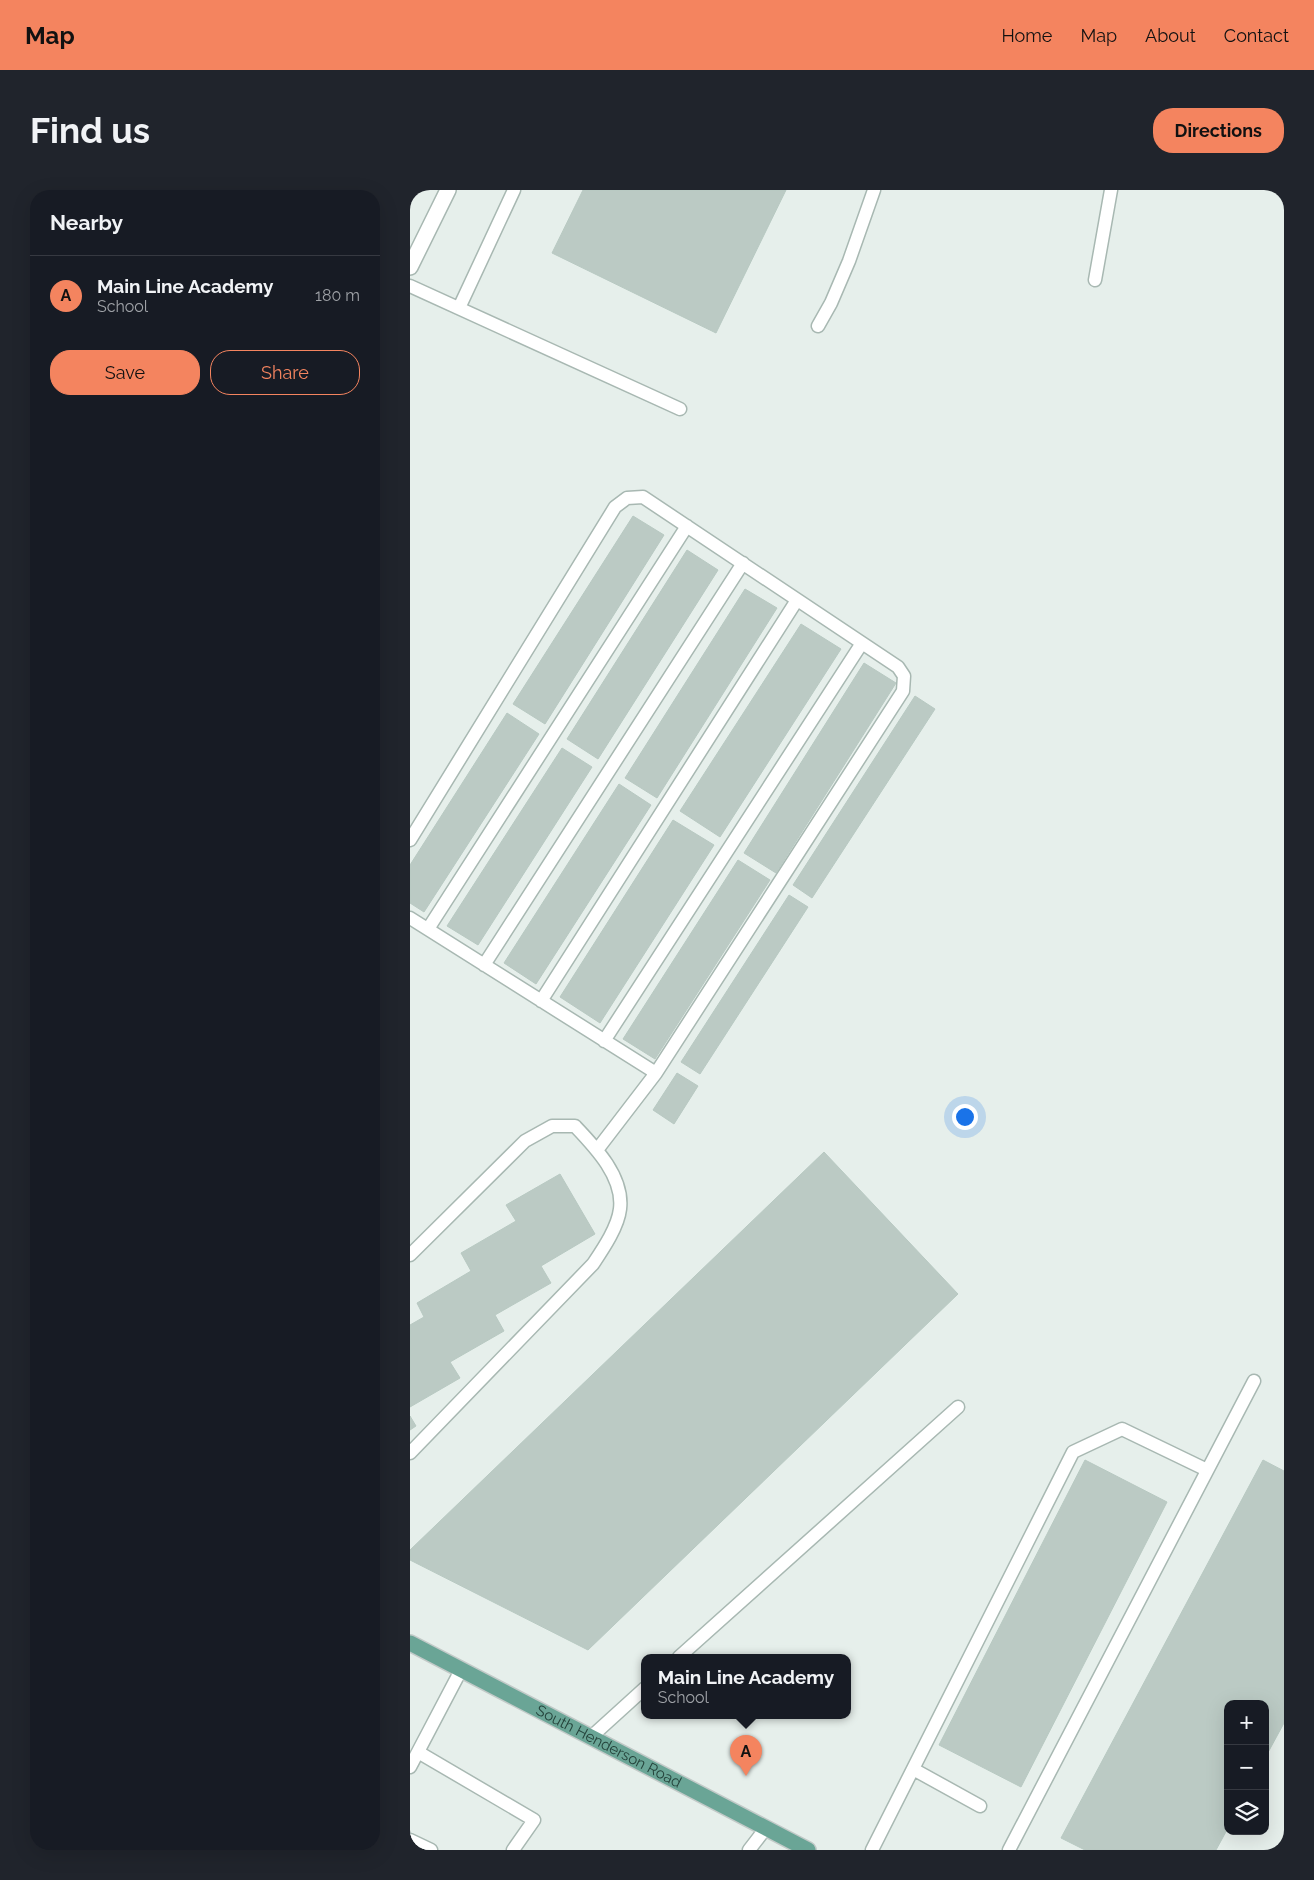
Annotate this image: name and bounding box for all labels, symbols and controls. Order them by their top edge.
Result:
text: Map [25,21,75,50]
text: Home [1001,25,1052,46]
text: Map [1080,25,1117,46]
text: About [1145,25,1196,46]
text: Contact [1224,25,1289,46]
button: Directions [1153,108,1284,153]
text: Find us [30,110,150,151]
text: Nearby [50,210,123,235]
text: Main Line Academy [97,275,274,297]
text: A [61,286,71,305]
text: 180 m [315,286,360,305]
text: School [97,297,148,316]
button: Save [50,350,200,395]
button: Share [210,350,360,395]
your location [952,1104,978,1130]
popup [641,1654,851,1719]
text: Main Line Academy [658,1666,834,1688]
text: School [658,1688,709,1707]
map controls [1224,1700,1269,1835]
button: + [1224,1700,1269,1745]
street label: South Henderson Road [533,1701,684,1792]
pin: A [730,1735,762,1776]
button: − [1224,1745,1269,1790]
button: layers [1224,1790,1269,1835]

